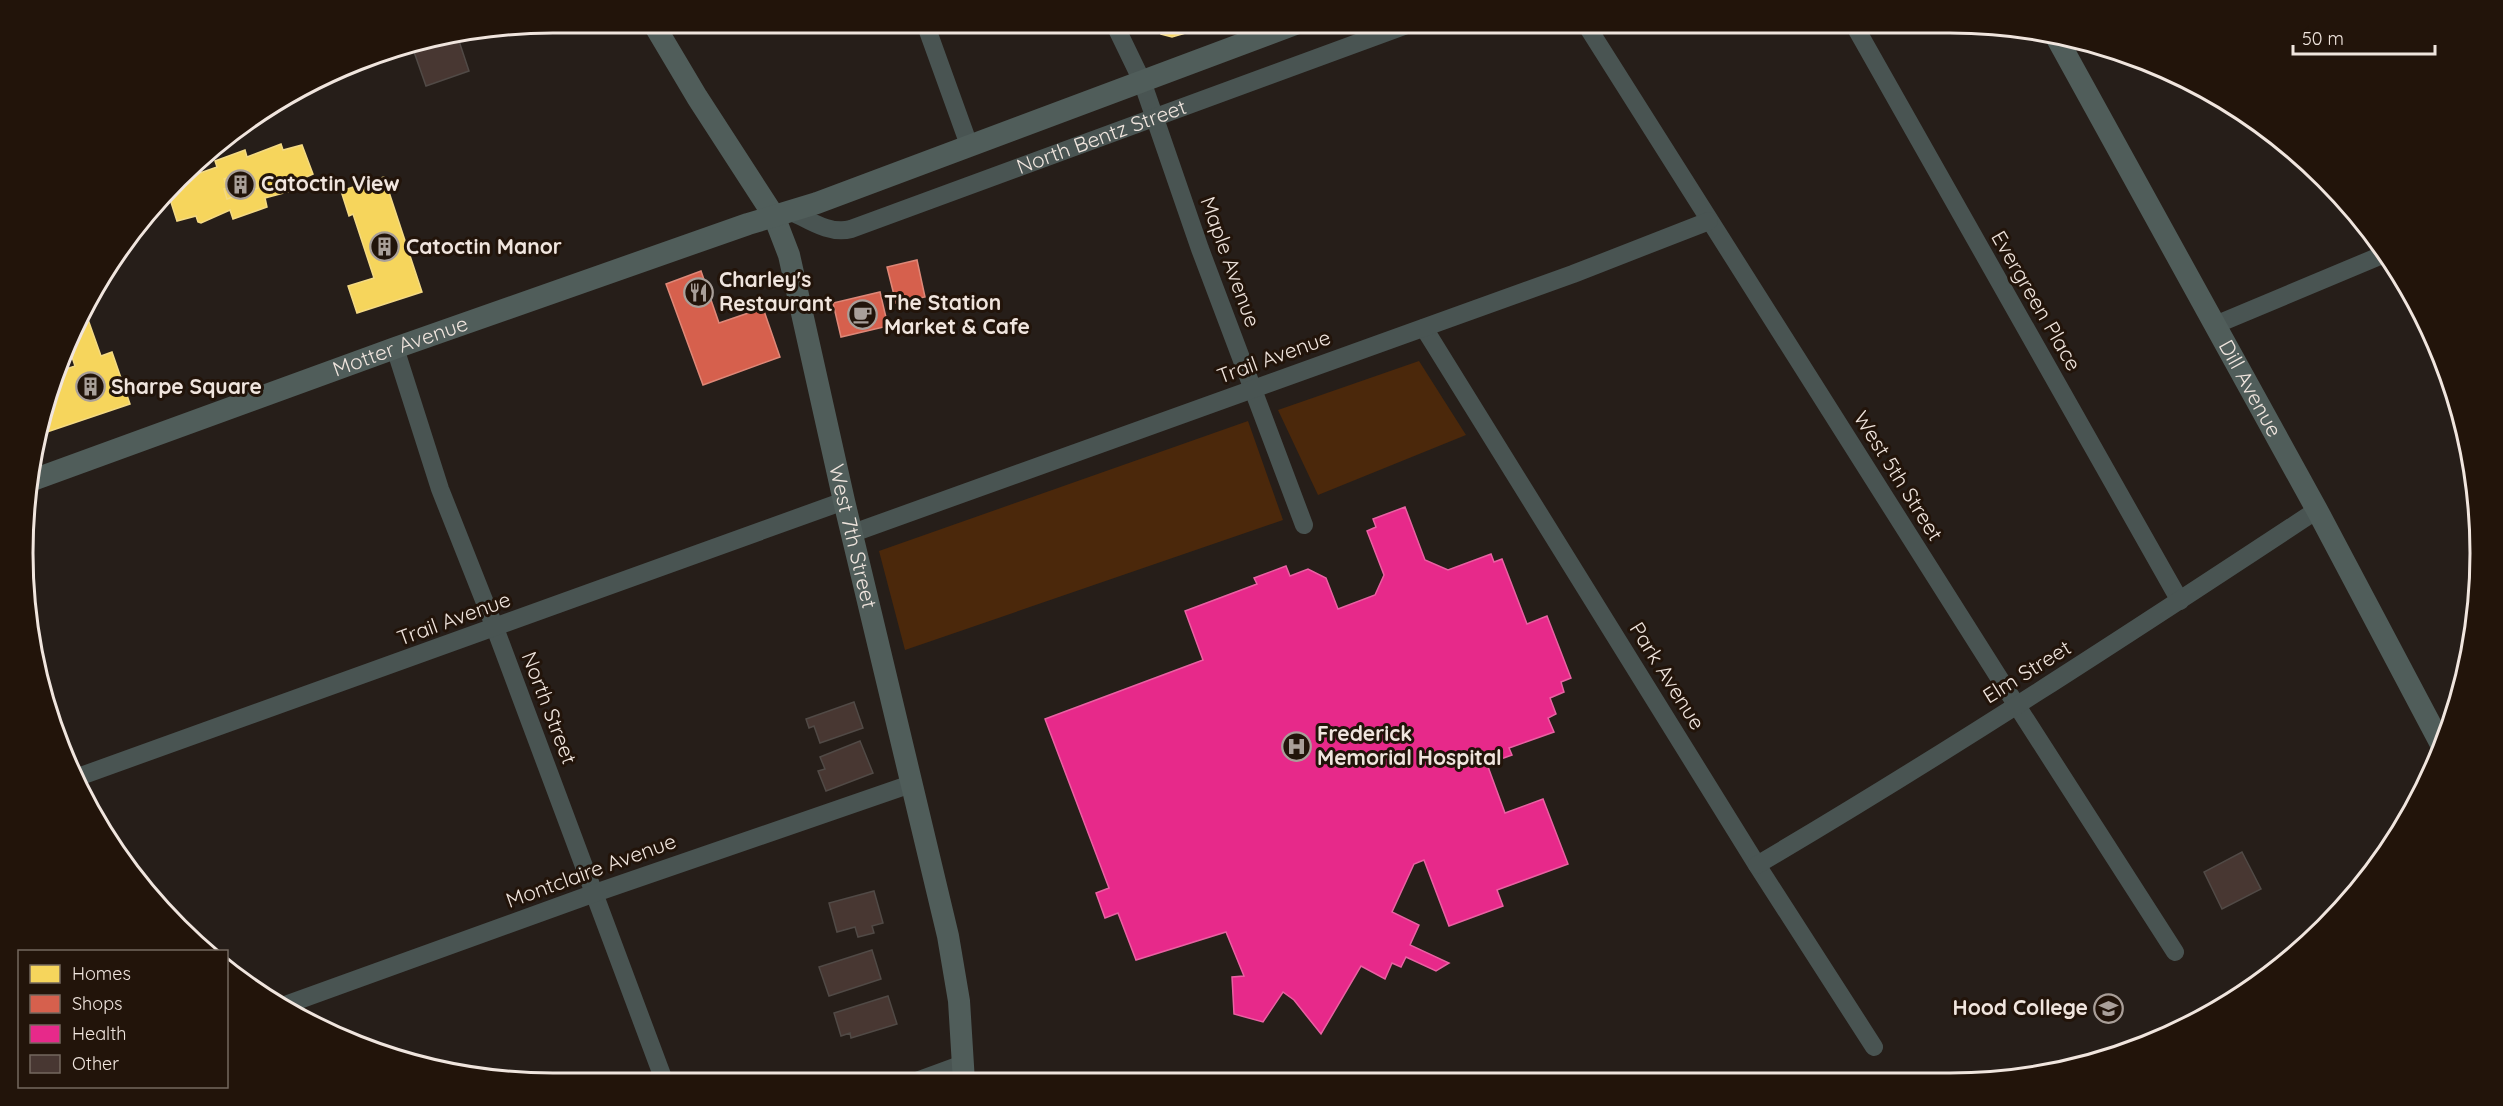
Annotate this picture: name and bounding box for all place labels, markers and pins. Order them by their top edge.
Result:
building icon: Catoctin View [224,168,256,200]
place label: Catoctin View [261,170,400,196]
building icon: Catoctin Manor [369,231,401,263]
place label: Catoctin Manor [406,233,562,259]
place label: Charley's Restaurant [719,266,833,316]
restaurant icon: Charley's Restaurant [682,276,714,308]
place label: The Station Market & Cafe [884,289,1030,339]
cafe icon: The Station Market & Cafe [847,299,879,331]
building icon: Sharpe Square [74,371,106,403]
place label: Sharpe Square [111,373,262,399]
place label: Frederick Memorial Hospital [1317,720,1502,770]
hospital icon: Frederick Memorial Hospital [1280,730,1312,762]
school or university icon: Hood College [2093,992,2125,1024]
place label: Hood College [1953,994,2088,1020]

